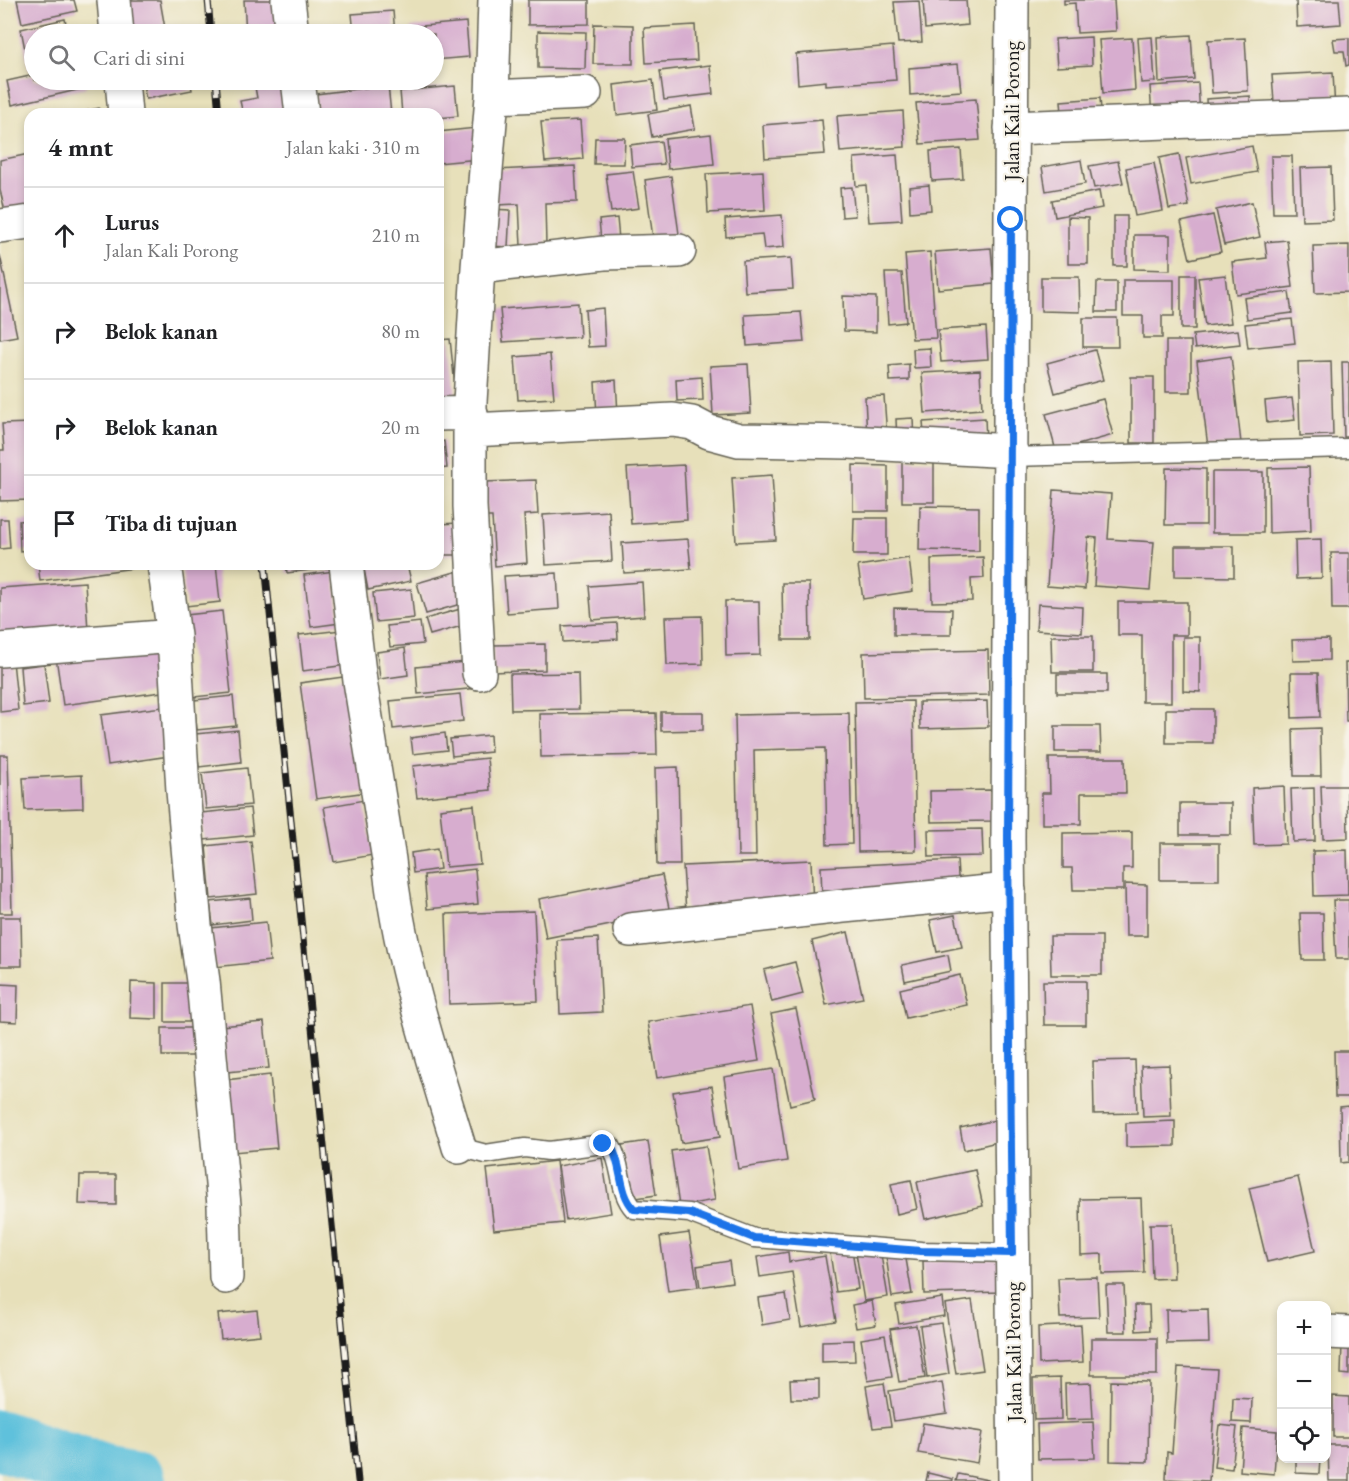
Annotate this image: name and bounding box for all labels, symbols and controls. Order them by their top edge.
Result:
search box [24,24,444,90]
street label: Jalan Kali Porong [998,40,1025,183]
icon: search [45,41,78,74]
text: Cari di sini [93,43,185,72]
text: 4 mnt [48,130,113,164]
text: Jalan kaki · 310 m [286,134,420,160]
route start [997,206,1023,232]
text: Lurus [105,208,159,237]
icon: ahead [48,219,81,252]
text: 210 m [372,222,420,248]
text: Jalan Kali Porong [105,237,238,263]
icon: right [48,315,81,348]
text: Belok kanan [105,317,218,346]
text: 80 m [381,318,420,344]
icon: right [48,411,81,444]
text: Belok kanan [105,413,218,442]
text: 20 m [381,414,420,440]
icon: arrive [48,507,81,540]
text: Tiba di tujuan [105,509,237,538]
route end [589,1130,615,1156]
street label: Jalan Kali Porong [998,1281,1028,1424]
map controls [1277,1301,1331,1463]
button: + [1277,1301,1331,1355]
button: − [1277,1355,1331,1409]
button: locate [1277,1409,1331,1463]

